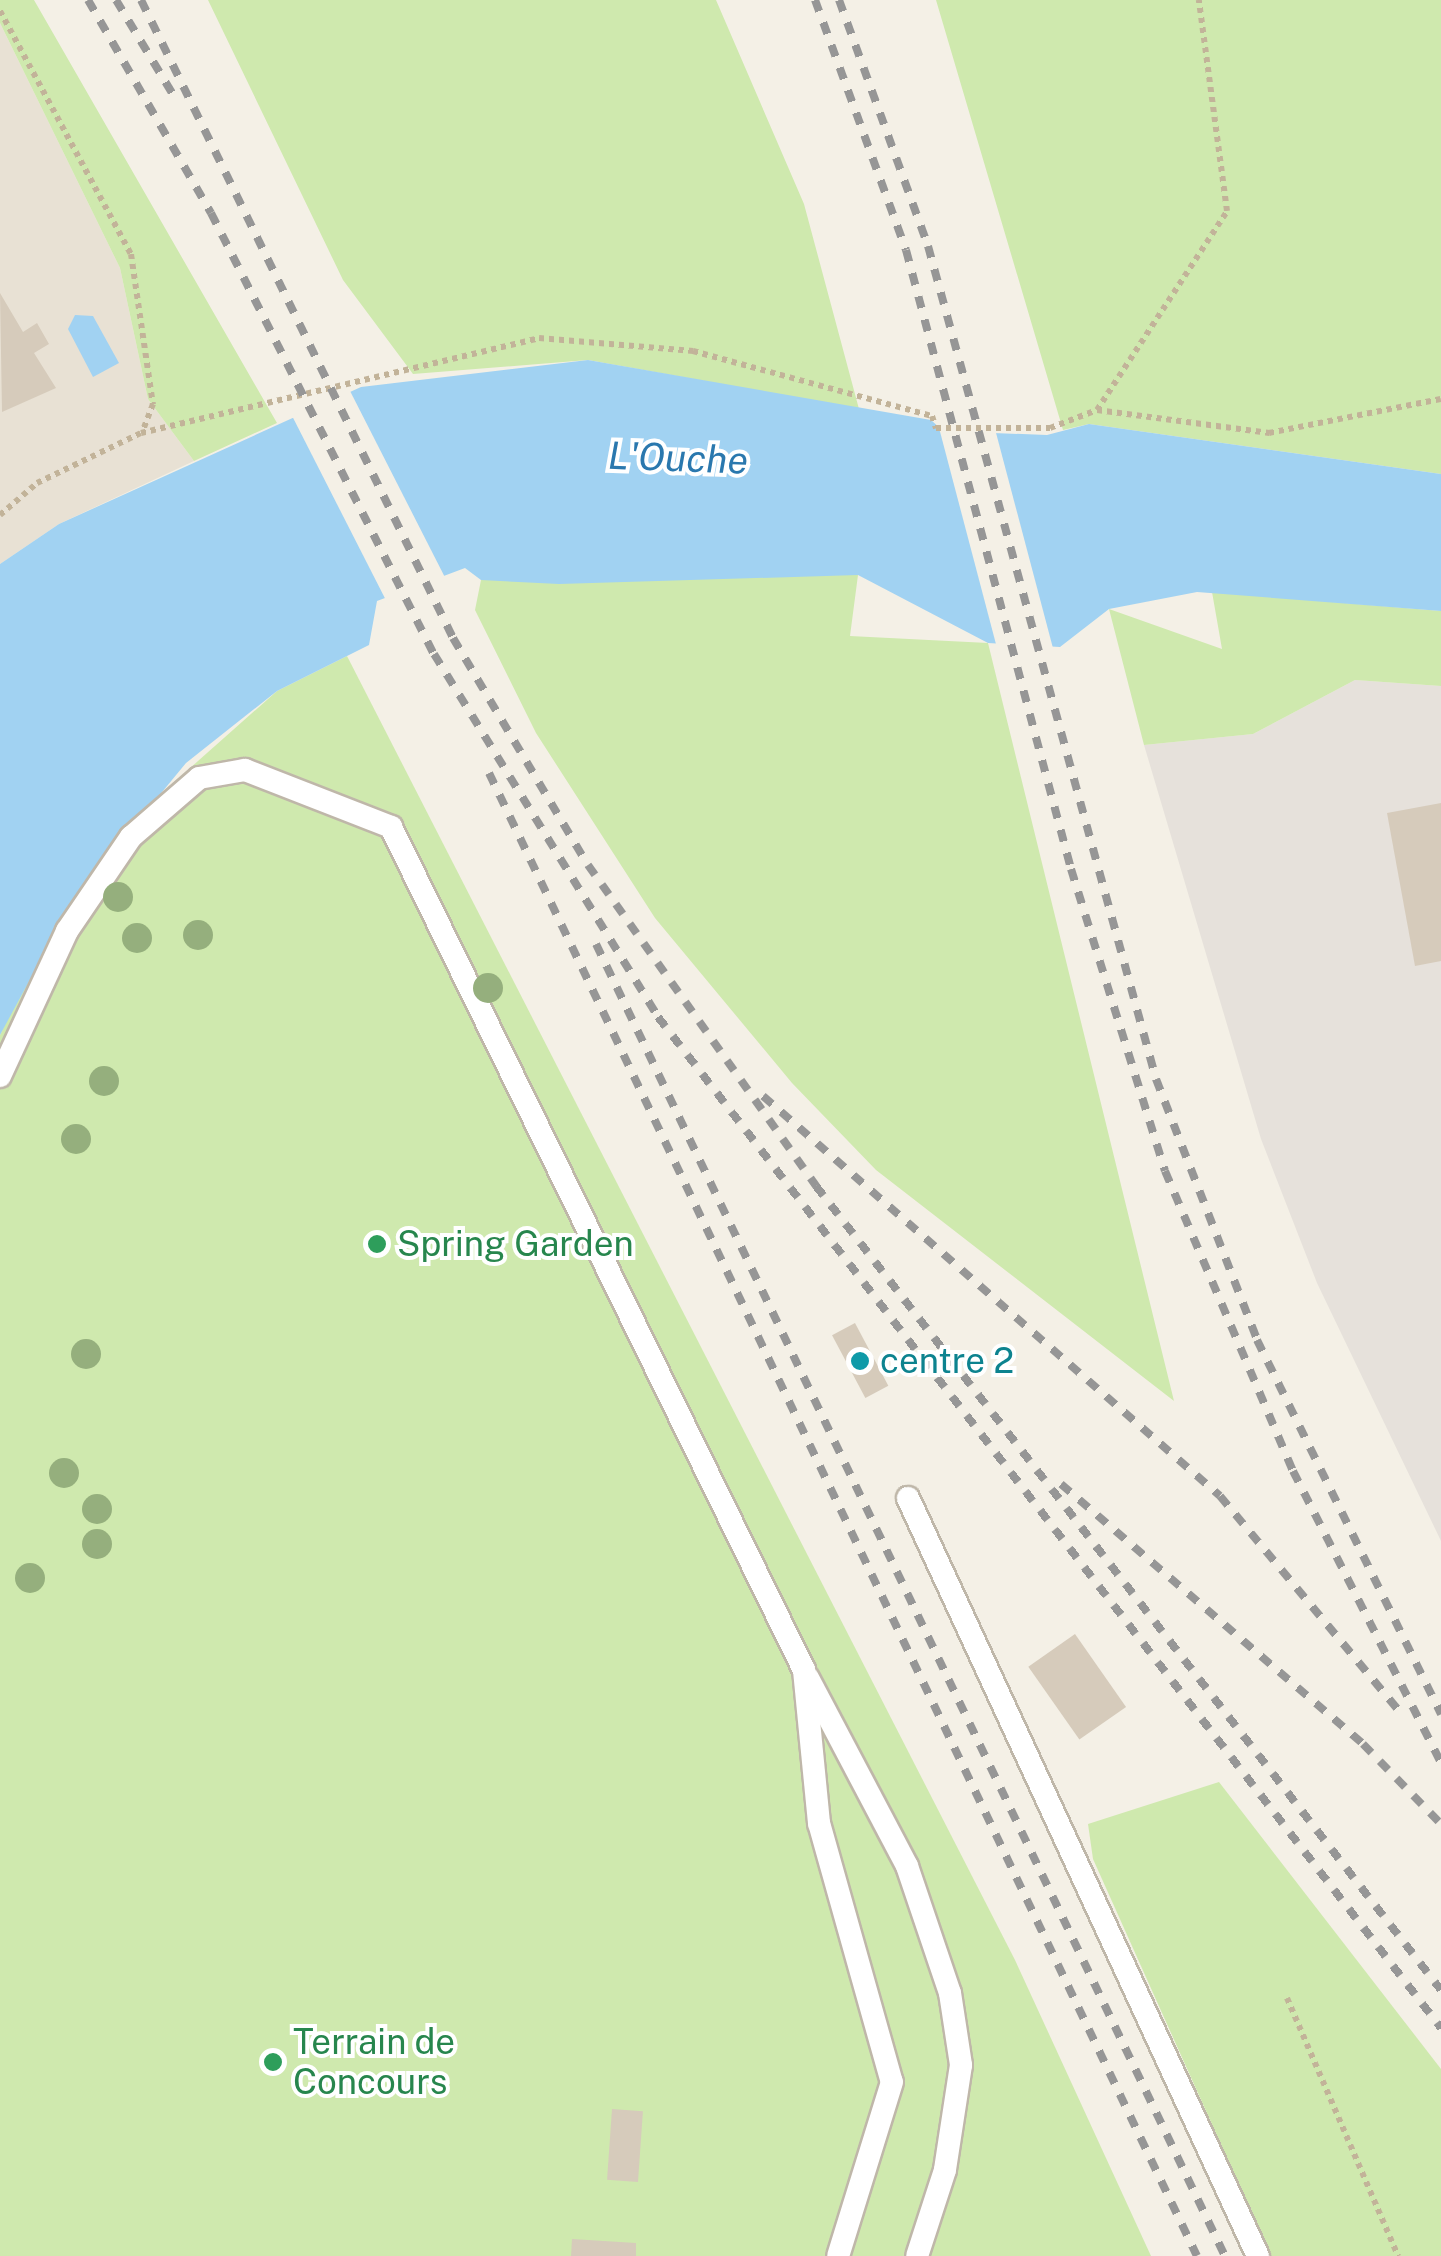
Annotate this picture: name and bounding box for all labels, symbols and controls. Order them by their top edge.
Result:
water label: L'Ouche [607,433,749,483]
place label: Spring Garden [397,1223,634,1265]
marker: Spring Garden [366,1233,388,1255]
place label: centre 2 [880,1340,1014,1382]
marker: centre 2 [849,1350,871,1372]
place label: Terrain de Concours [293,2021,456,2103]
marker: Terrain de Concours [262,2051,284,2073]

